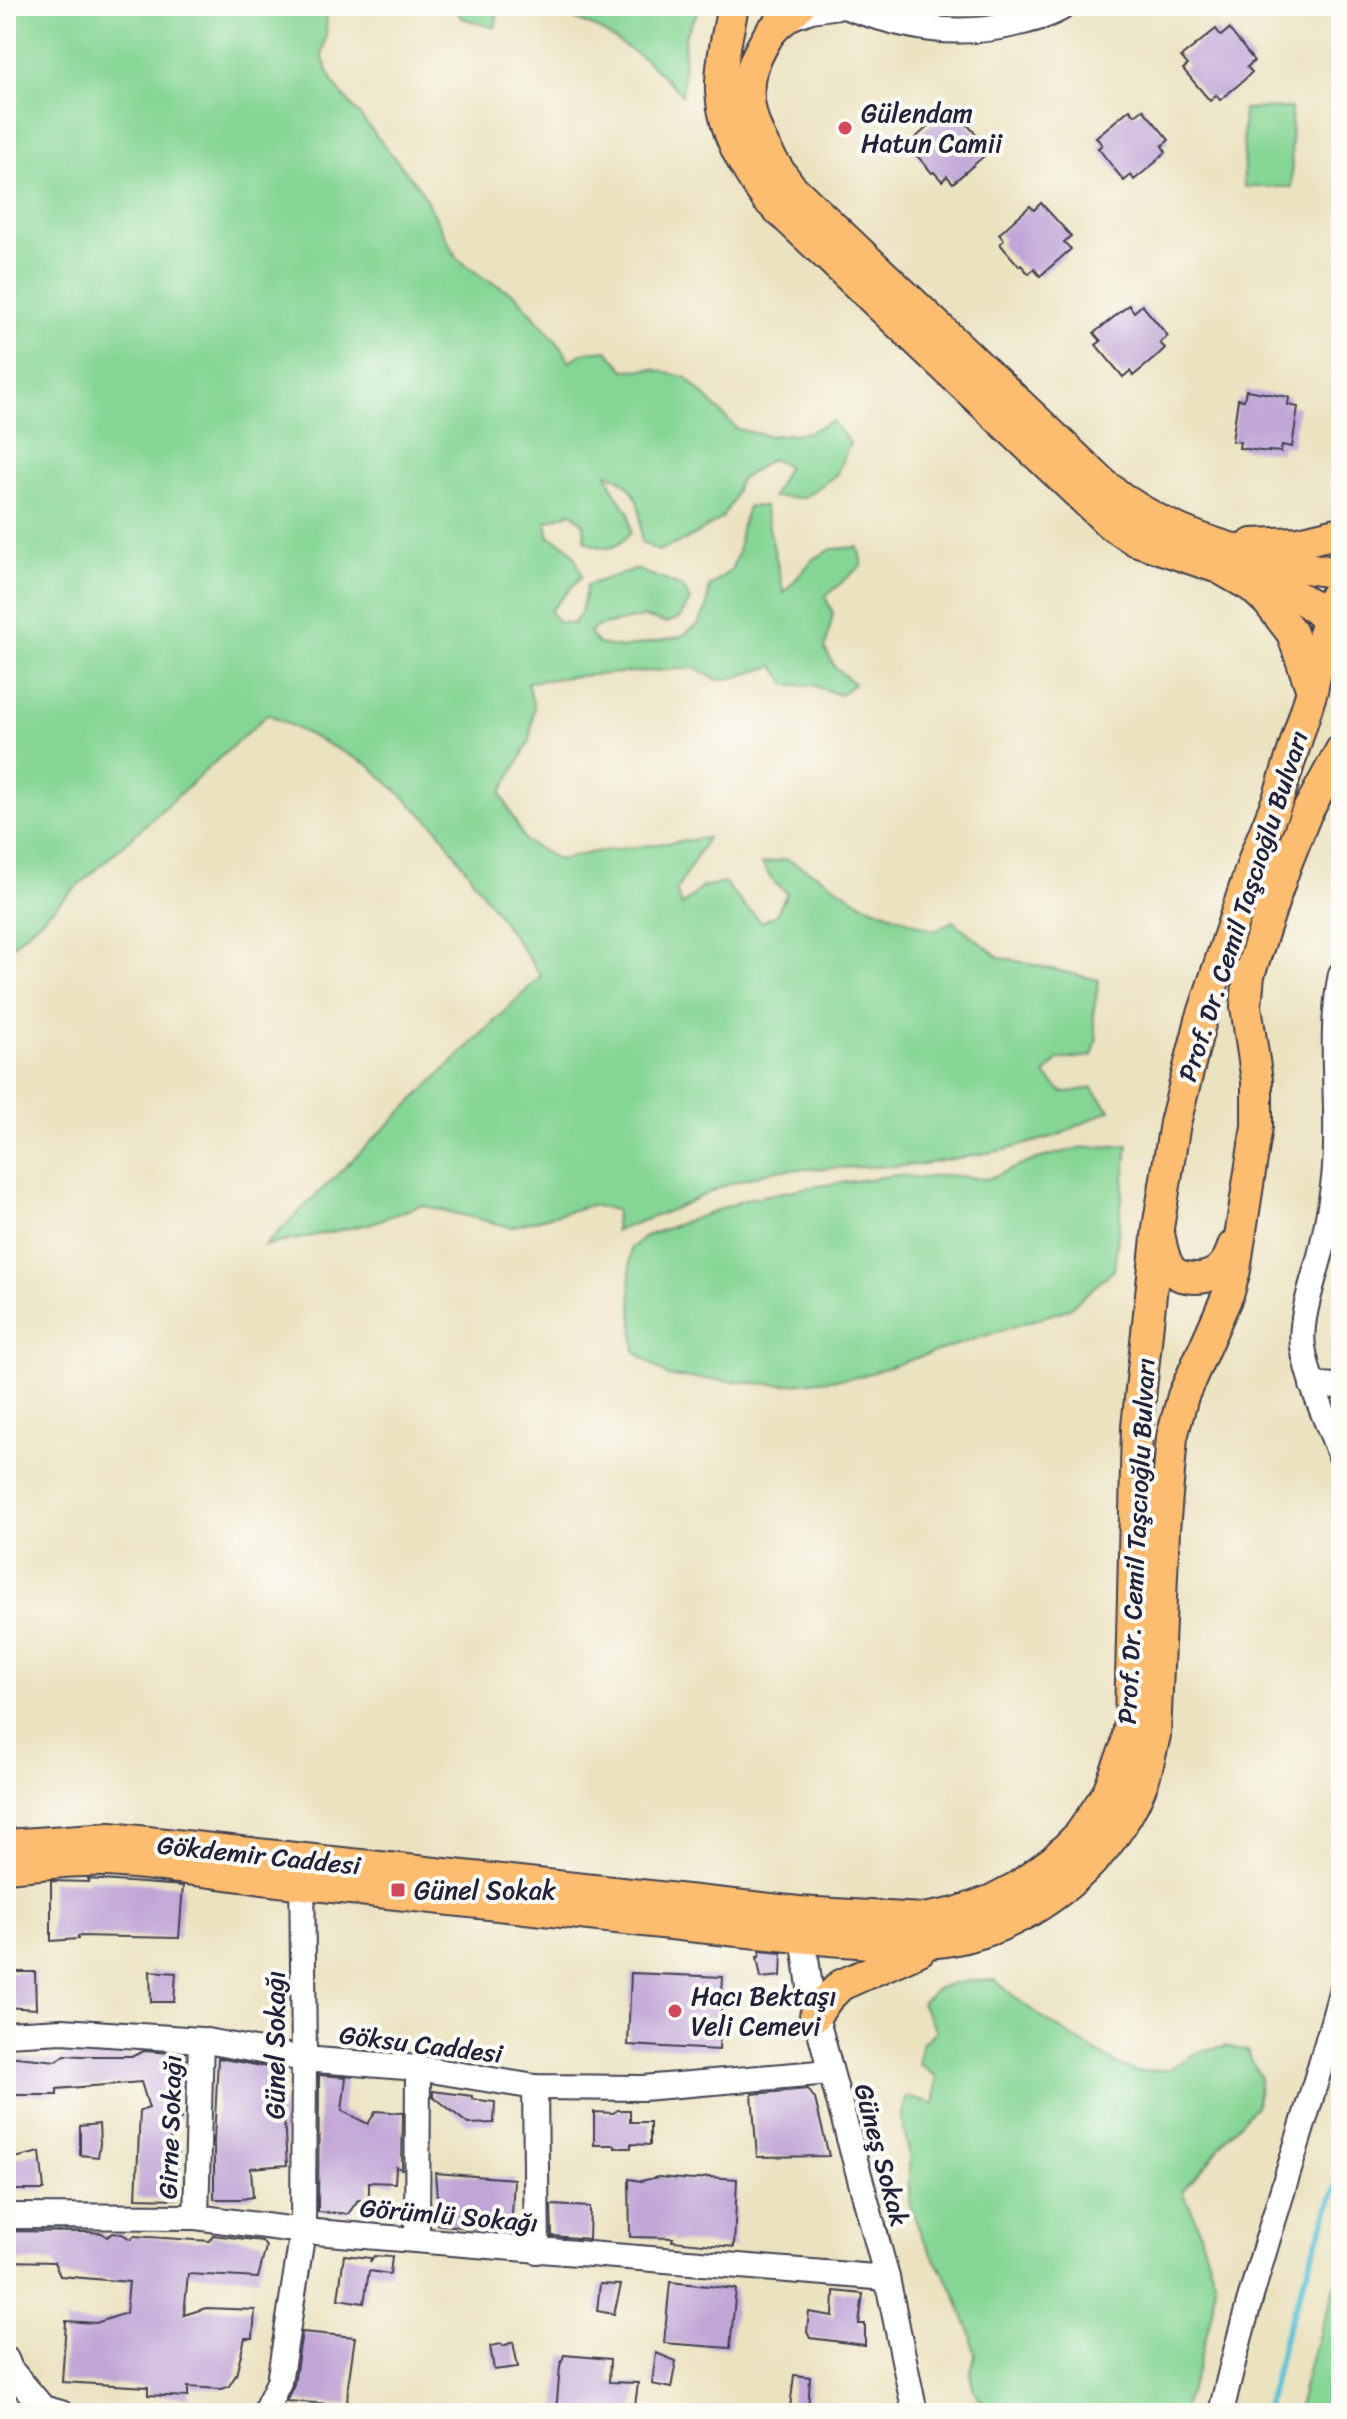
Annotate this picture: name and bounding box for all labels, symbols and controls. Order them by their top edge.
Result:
place label: Gülendam Hatun Camii [861,90,1003,166]
marker: Gülendam Hatun Camii [836,119,854,137]
street label: Prof. Dr. Cemil Taşcıoğlu Bulvarı [1164,724,1322,1088]
street label: Prof. Dr. Cemil Taşcıoğlu Bulvarı [1103,1357,1169,1725]
street label: Gökdemir Caddesi [155,1821,364,1889]
place label: Günel Sokak [414,1867,556,1913]
marker: Günel Sokak [389,1881,407,1899]
street label: Günel Sokağı [252,1971,298,2119]
place label: Hacı Bektaşı Veli Cemevi [691,1973,837,2049]
marker: Hacı Bektaşı Veli Cemevi [666,2002,684,2020]
street label: Göksu Caddesi [337,2011,506,2077]
street label: Girne Sokağı [144,2054,196,2200]
street label: Güneş Sokak [841,2078,923,2232]
street label: Görümlü Sokağı [358,2184,540,2246]

